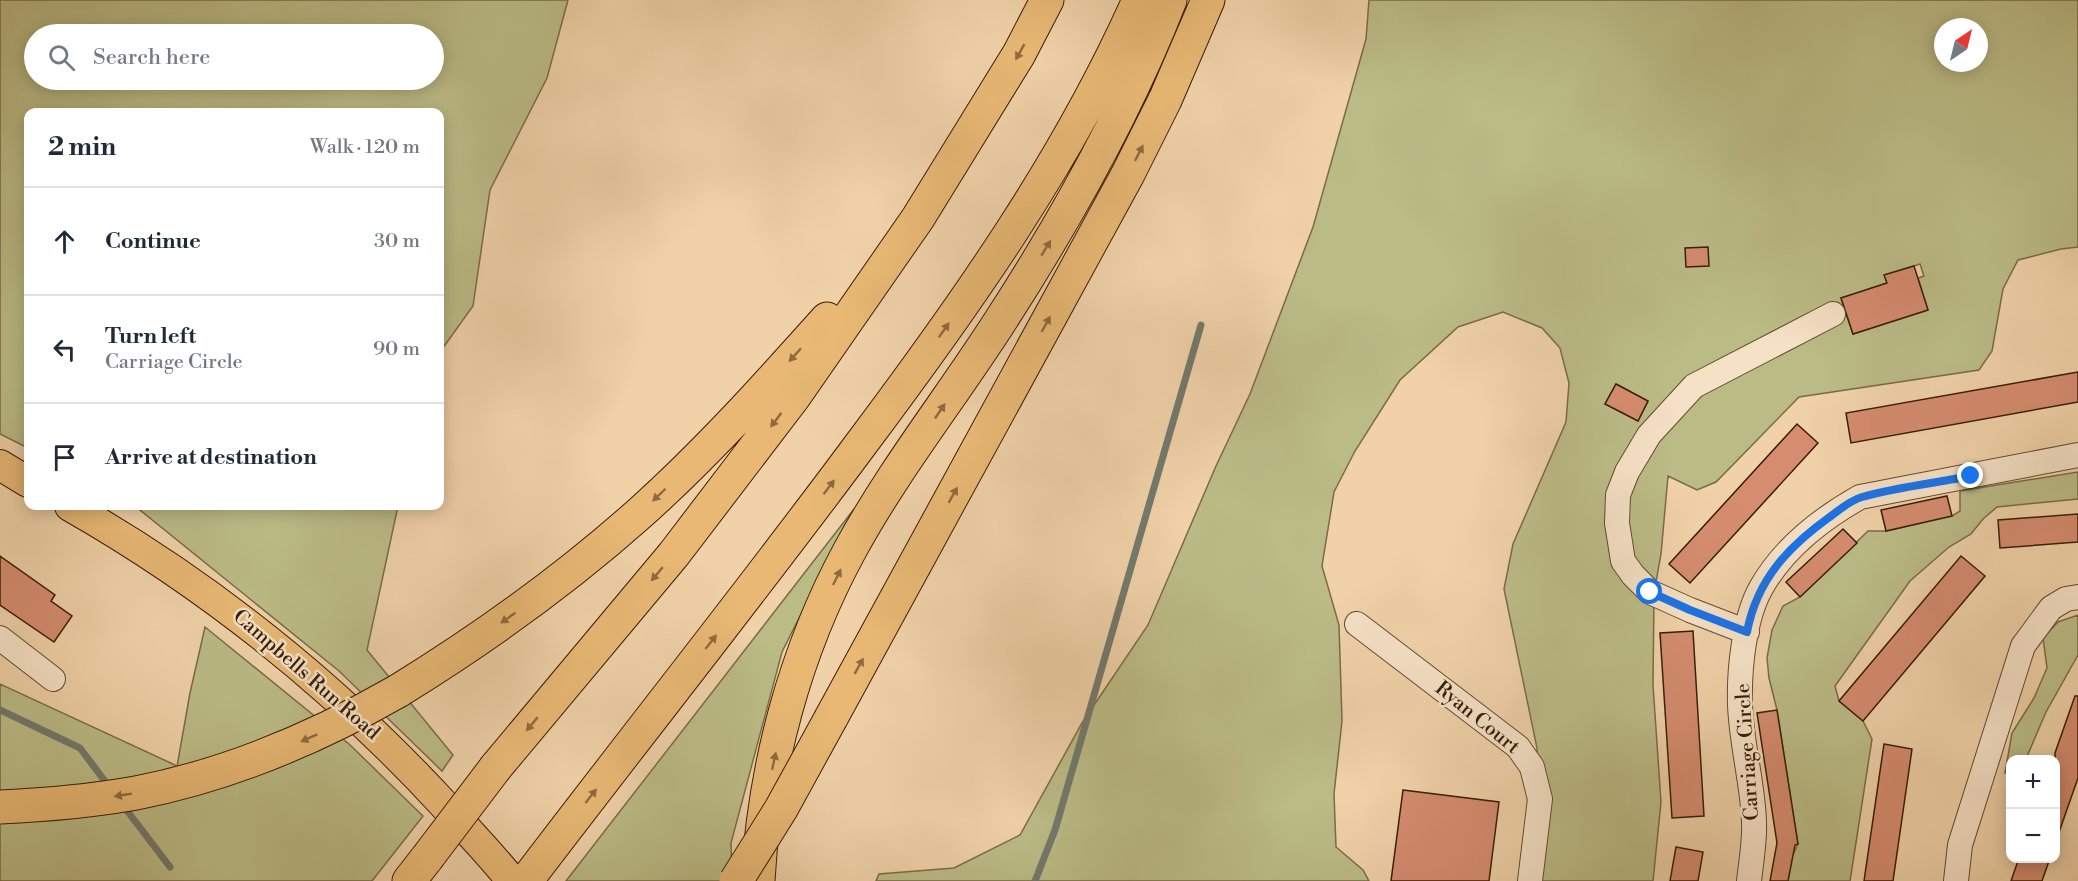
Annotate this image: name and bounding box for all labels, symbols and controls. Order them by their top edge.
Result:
north arrow [1934,18,1988,72]
search box [24,24,444,90]
icon: search [45,41,78,74]
text: Search here [93,44,210,71]
one-way arrow [1015,44,1025,61]
text: 2 min [48,131,116,163]
text: Walk · 120 m [310,135,420,160]
one-way arrow [1134,144,1143,161]
icon: ahead [48,225,81,258]
text: Continue [105,228,201,255]
text: 30 m [374,229,420,254]
one-way arrow [1041,239,1051,256]
one-way arrow [1041,315,1051,332]
one-way arrow [938,322,949,338]
text: Turn left [105,323,196,350]
icon: left [48,333,81,366]
text: 90 m [373,337,420,362]
one-way arrow [788,347,802,362]
text: Carriage Circle [105,350,243,375]
one-way arrow [934,404,946,420]
one-way arrow [770,412,783,428]
icon: arrive [48,441,81,474]
text: Arrive at destination [105,444,317,471]
route end [1957,462,1983,488]
one-way arrow [823,480,835,496]
one-way arrow [948,487,958,504]
one-way arrow [652,488,667,502]
one-way arrow [650,566,663,582]
one-way arrow [832,568,841,585]
route start [1636,578,1662,604]
street label: Campbells Run Road [227,604,385,746]
one-way arrow [501,612,517,624]
one-way arrow [704,635,716,650]
one-way arrow [854,658,864,675]
street label: Ryan Court [1429,676,1525,760]
street label: Carriage Circle [1731,682,1765,822]
one-way arrow [526,716,539,731]
one-way arrow [301,733,318,742]
one-way arrow [770,751,779,770]
map controls [2006,755,2060,863]
button: + [2006,755,2060,809]
one-way arrow [584,789,596,804]
one-way arrow [114,790,133,799]
button: − [2006,809,2060,863]

